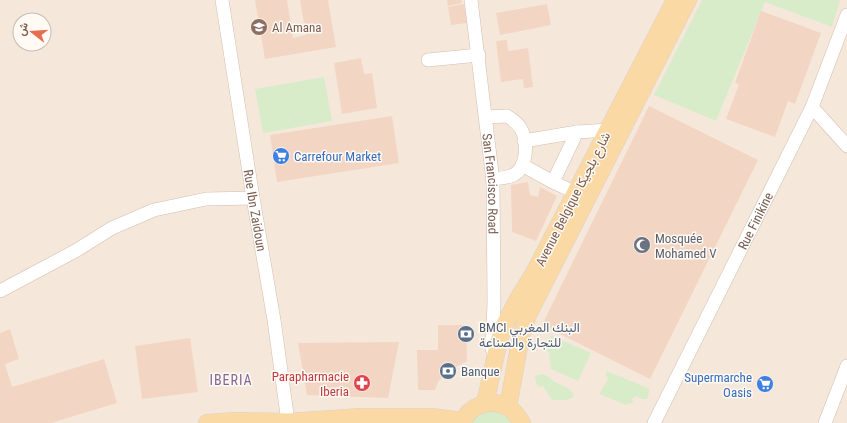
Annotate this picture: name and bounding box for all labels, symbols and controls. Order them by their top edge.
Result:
north arrow [12,12,52,52]
school or university icon: Al Amana [249,17,269,37]
place label: Al Amana [272,20,322,35]
text: ش [15,21,31,37]
street label: Avenue Belgique شارع بلجيكا [533,129,615,270]
street label: San Francisco Road [480,133,501,234]
supermarket icon: Carrefour Market [271,146,291,166]
place label: Carrefour Market [294,149,381,164]
street label: Rue Ibn Zaidoun [241,168,270,252]
street label: Rue Finikine [734,190,776,252]
place label: Mosquée Mohamed V [655,231,717,261]
mosque icon: Mosquée Mohamed V [632,235,652,255]
place label: BMCI البنك المغربي للتجارة والصناعة [479,320,580,351]
bank icon: BMCI البنك المغربي للتجارة والصناعة [456,324,476,344]
bank icon: Banque [438,361,458,381]
place label: Banque [461,364,500,379]
place label: Parapharmacie Iberia [272,369,349,399]
place label: Supermarche Oasis [684,370,752,400]
district label: IBERIA [209,372,253,388]
pharmacy icon: Parapharmacie Iberia [352,373,372,393]
supermarket icon: Supermarche Oasis [755,374,775,394]

